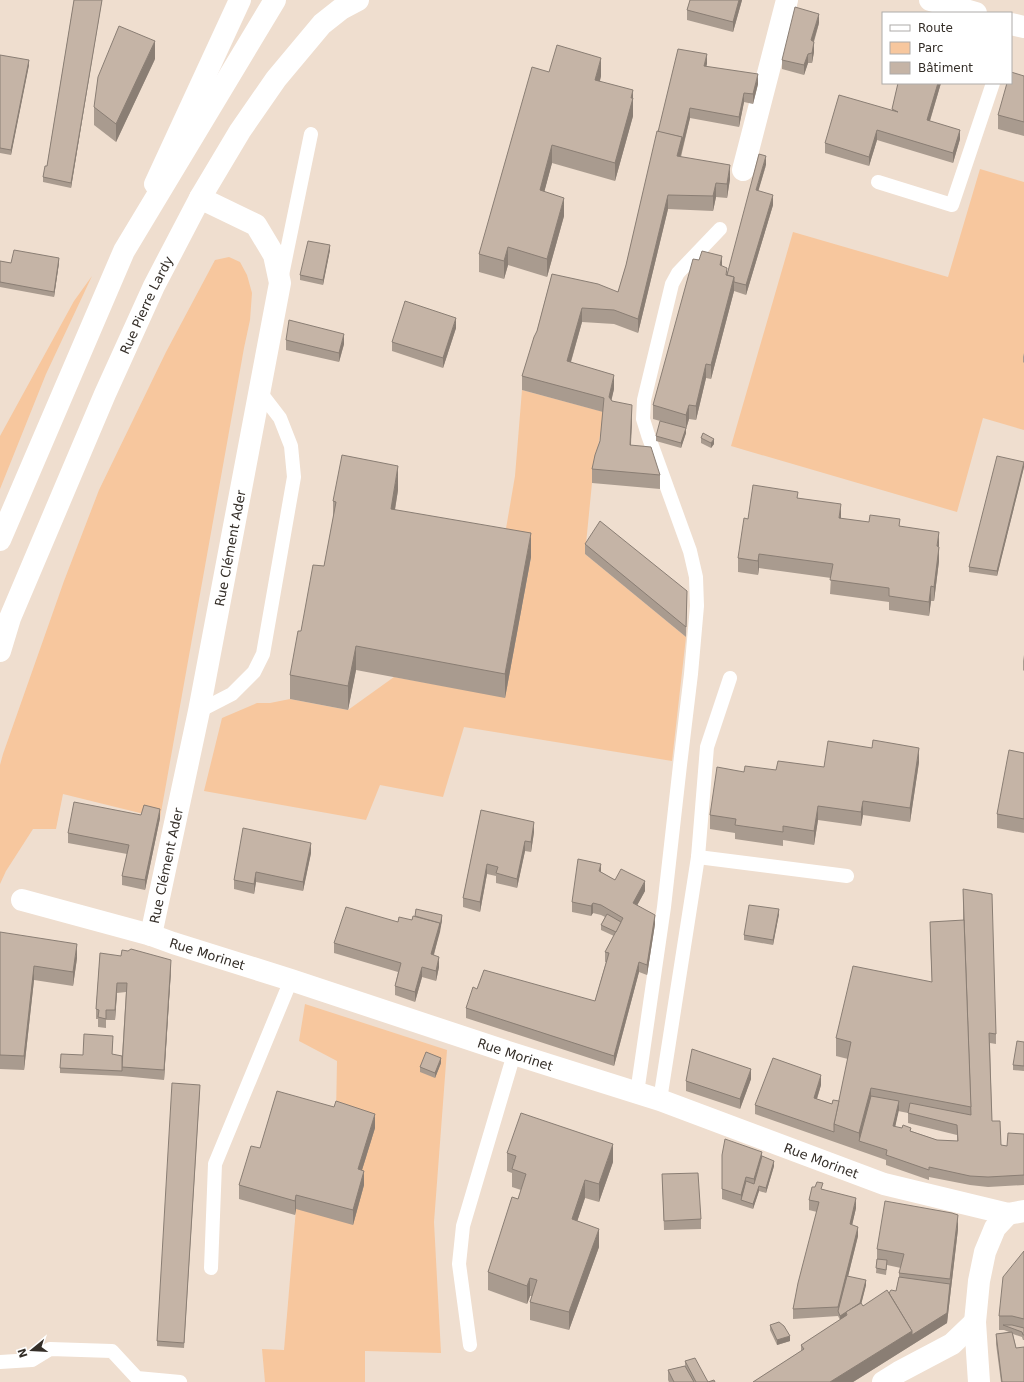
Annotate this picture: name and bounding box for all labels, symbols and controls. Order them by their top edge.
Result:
legend [882,12,1012,84]
text: Route [918,21,953,35]
text: Parc [918,41,943,55]
text: Bâtiment [918,61,973,75]
street label: Rue Pierre Lardy [117,253,176,356]
street label: Rue Clément Ader [212,488,249,607]
street label: Rue Clément Ader [147,806,186,925]
street label: Rue Morinet [167,935,247,973]
street label: Rue Morinet [476,1035,555,1074]
street label: Rue Morinet [782,1140,860,1182]
north arrow [12,1330,52,1370]
text: N [15,1347,31,1359]

